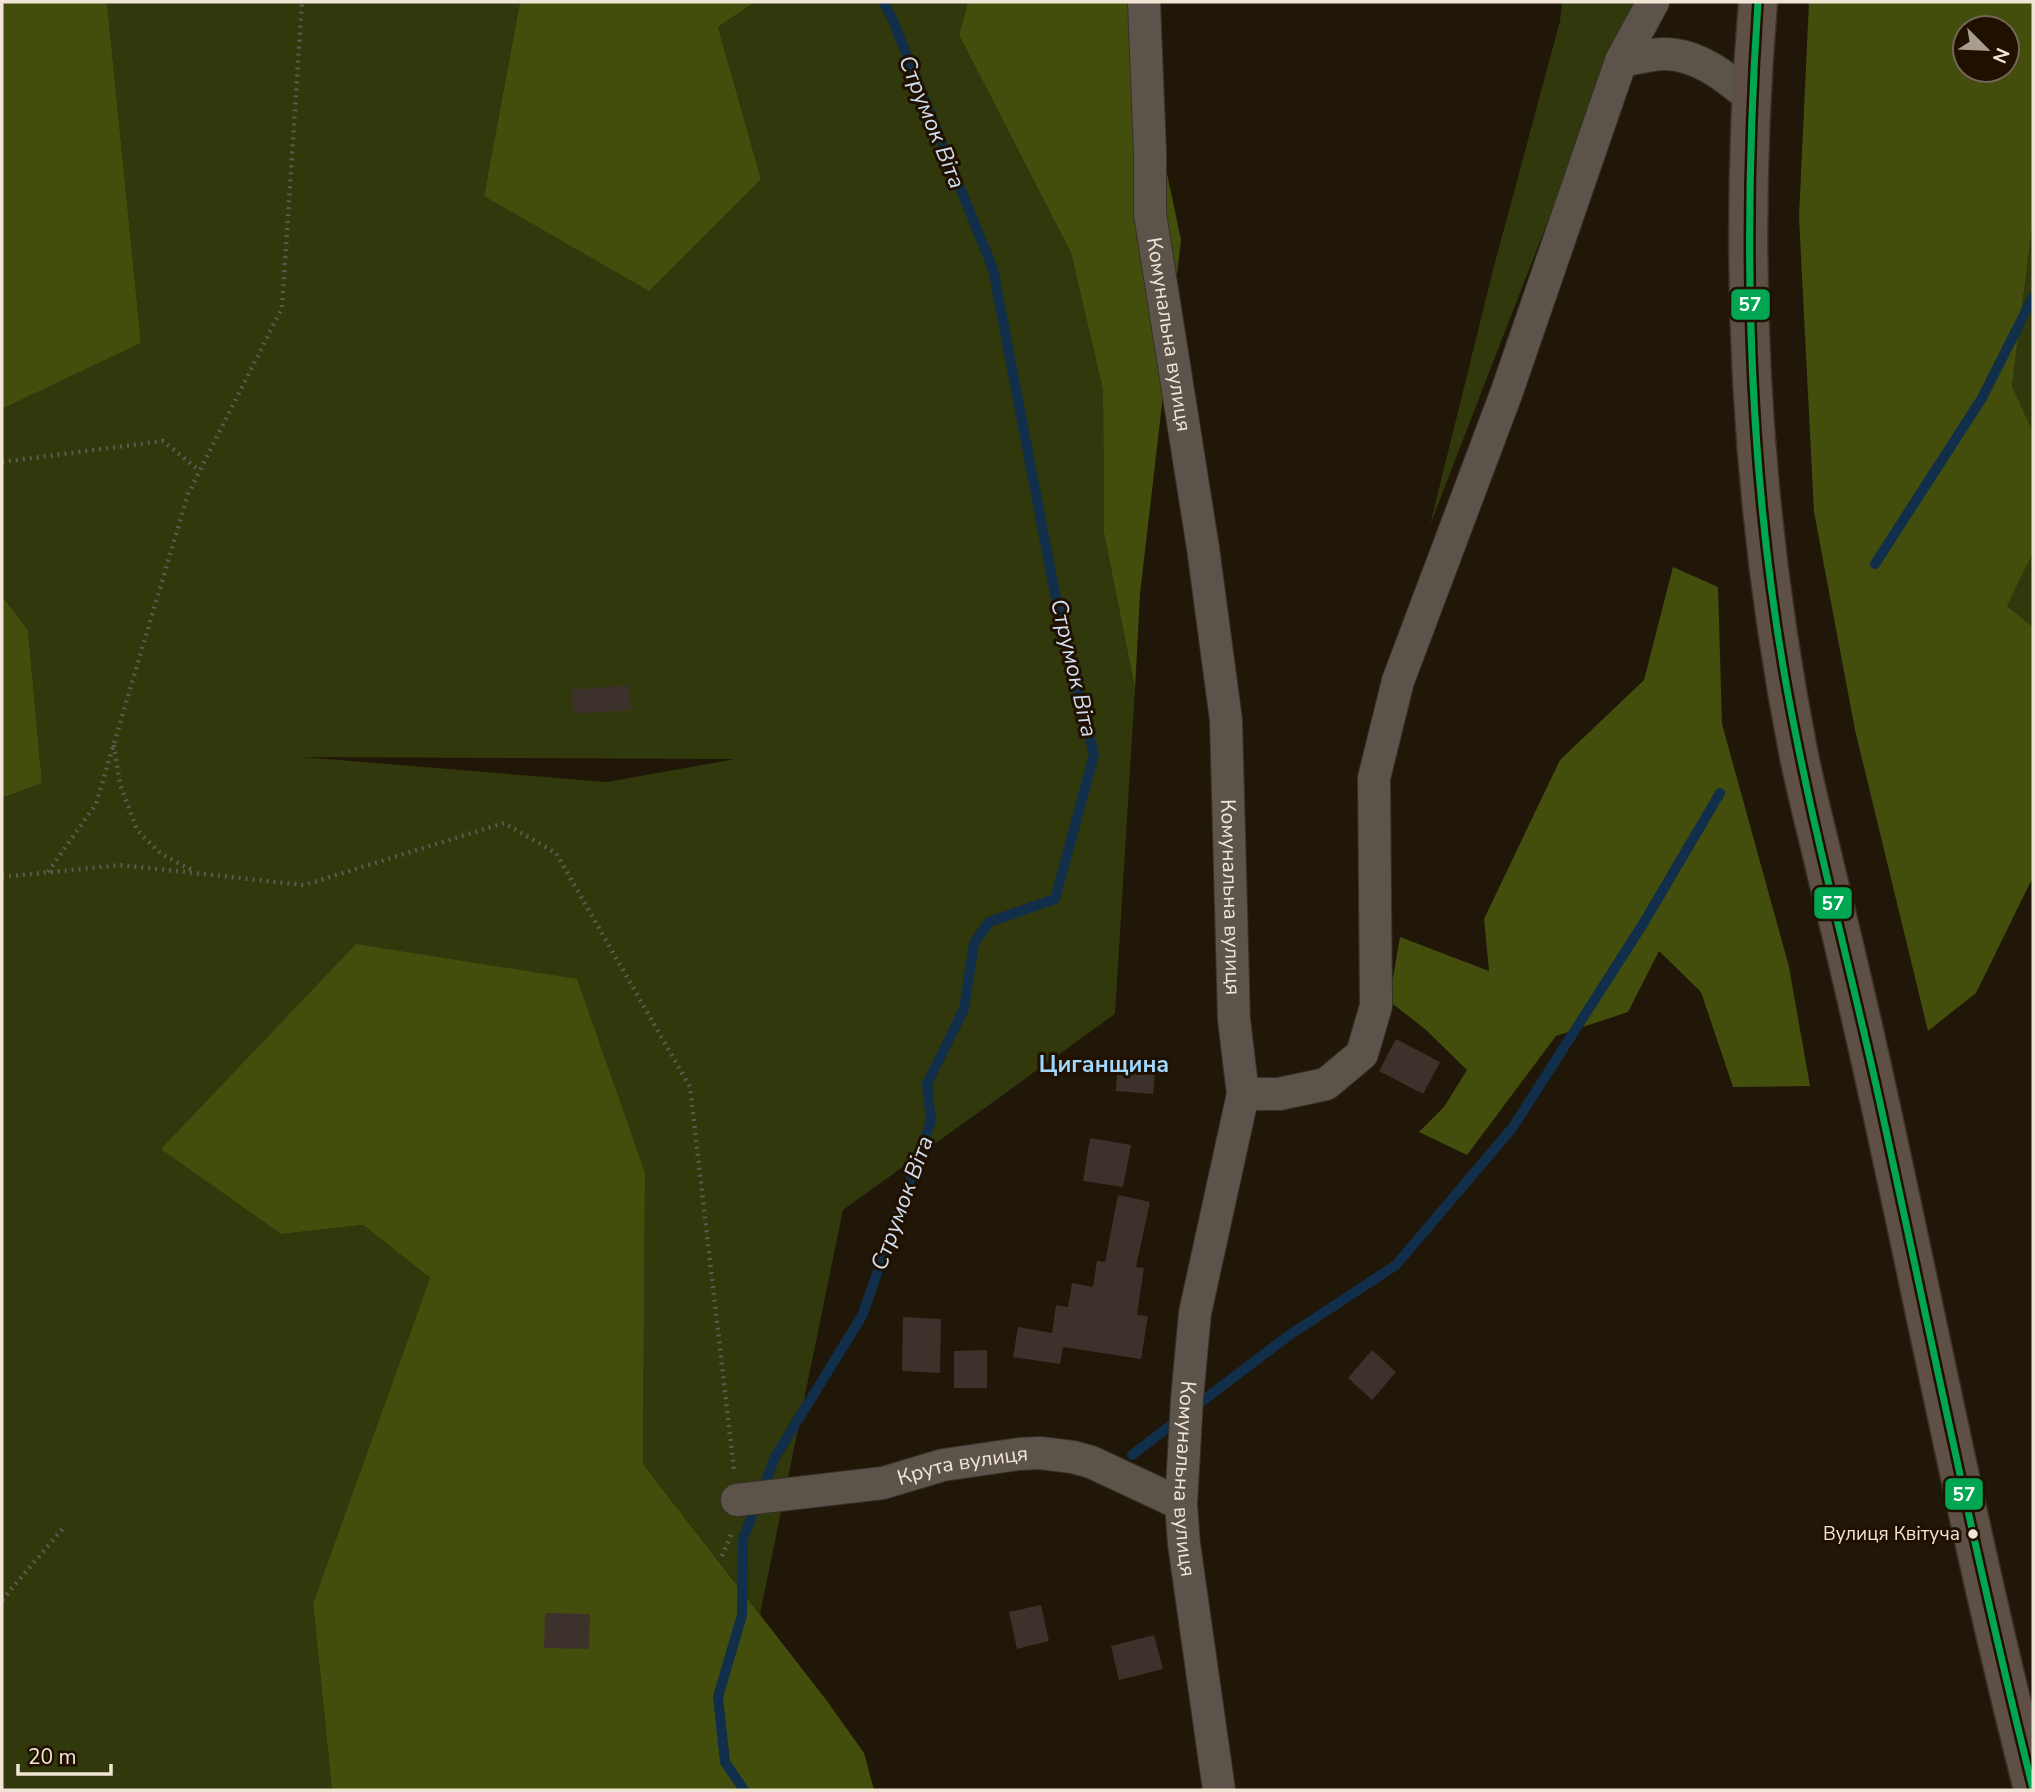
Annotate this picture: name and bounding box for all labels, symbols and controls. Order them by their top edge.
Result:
north arrow [1951,14,2021,84]
text: N [1986,44,2015,67]
water label: Струмок Віта [891,51,973,193]
street label: Комунальна вулиця [1140,235,1198,433]
line badge: 57 [1730,288,1771,321]
text: 57 [1739,292,1761,318]
water label: Струмок Віта [1043,596,1105,740]
street label: Комунальна вулиця [1214,799,1247,996]
line badge: 57 [1813,886,1853,920]
text: 57 [1822,891,1844,917]
district label: Циганщина [1039,1049,1169,1080]
water label: Струмок Віта [863,1131,941,1275]
street label: Комунальна вулиця [1167,1380,1203,1578]
street label: Крута вулиця [894,1440,1029,1492]
line badge: 57 [1944,1477,1984,1511]
text: 57 [1953,1482,1975,1508]
place label: Вулиця Квітуча [1823,1521,1960,1547]
marker: Вулиця Квітуча [1966,1527,1980,1541]
scale bar [18,1732,110,1776]
text: 20 m [28,1743,77,1771]

